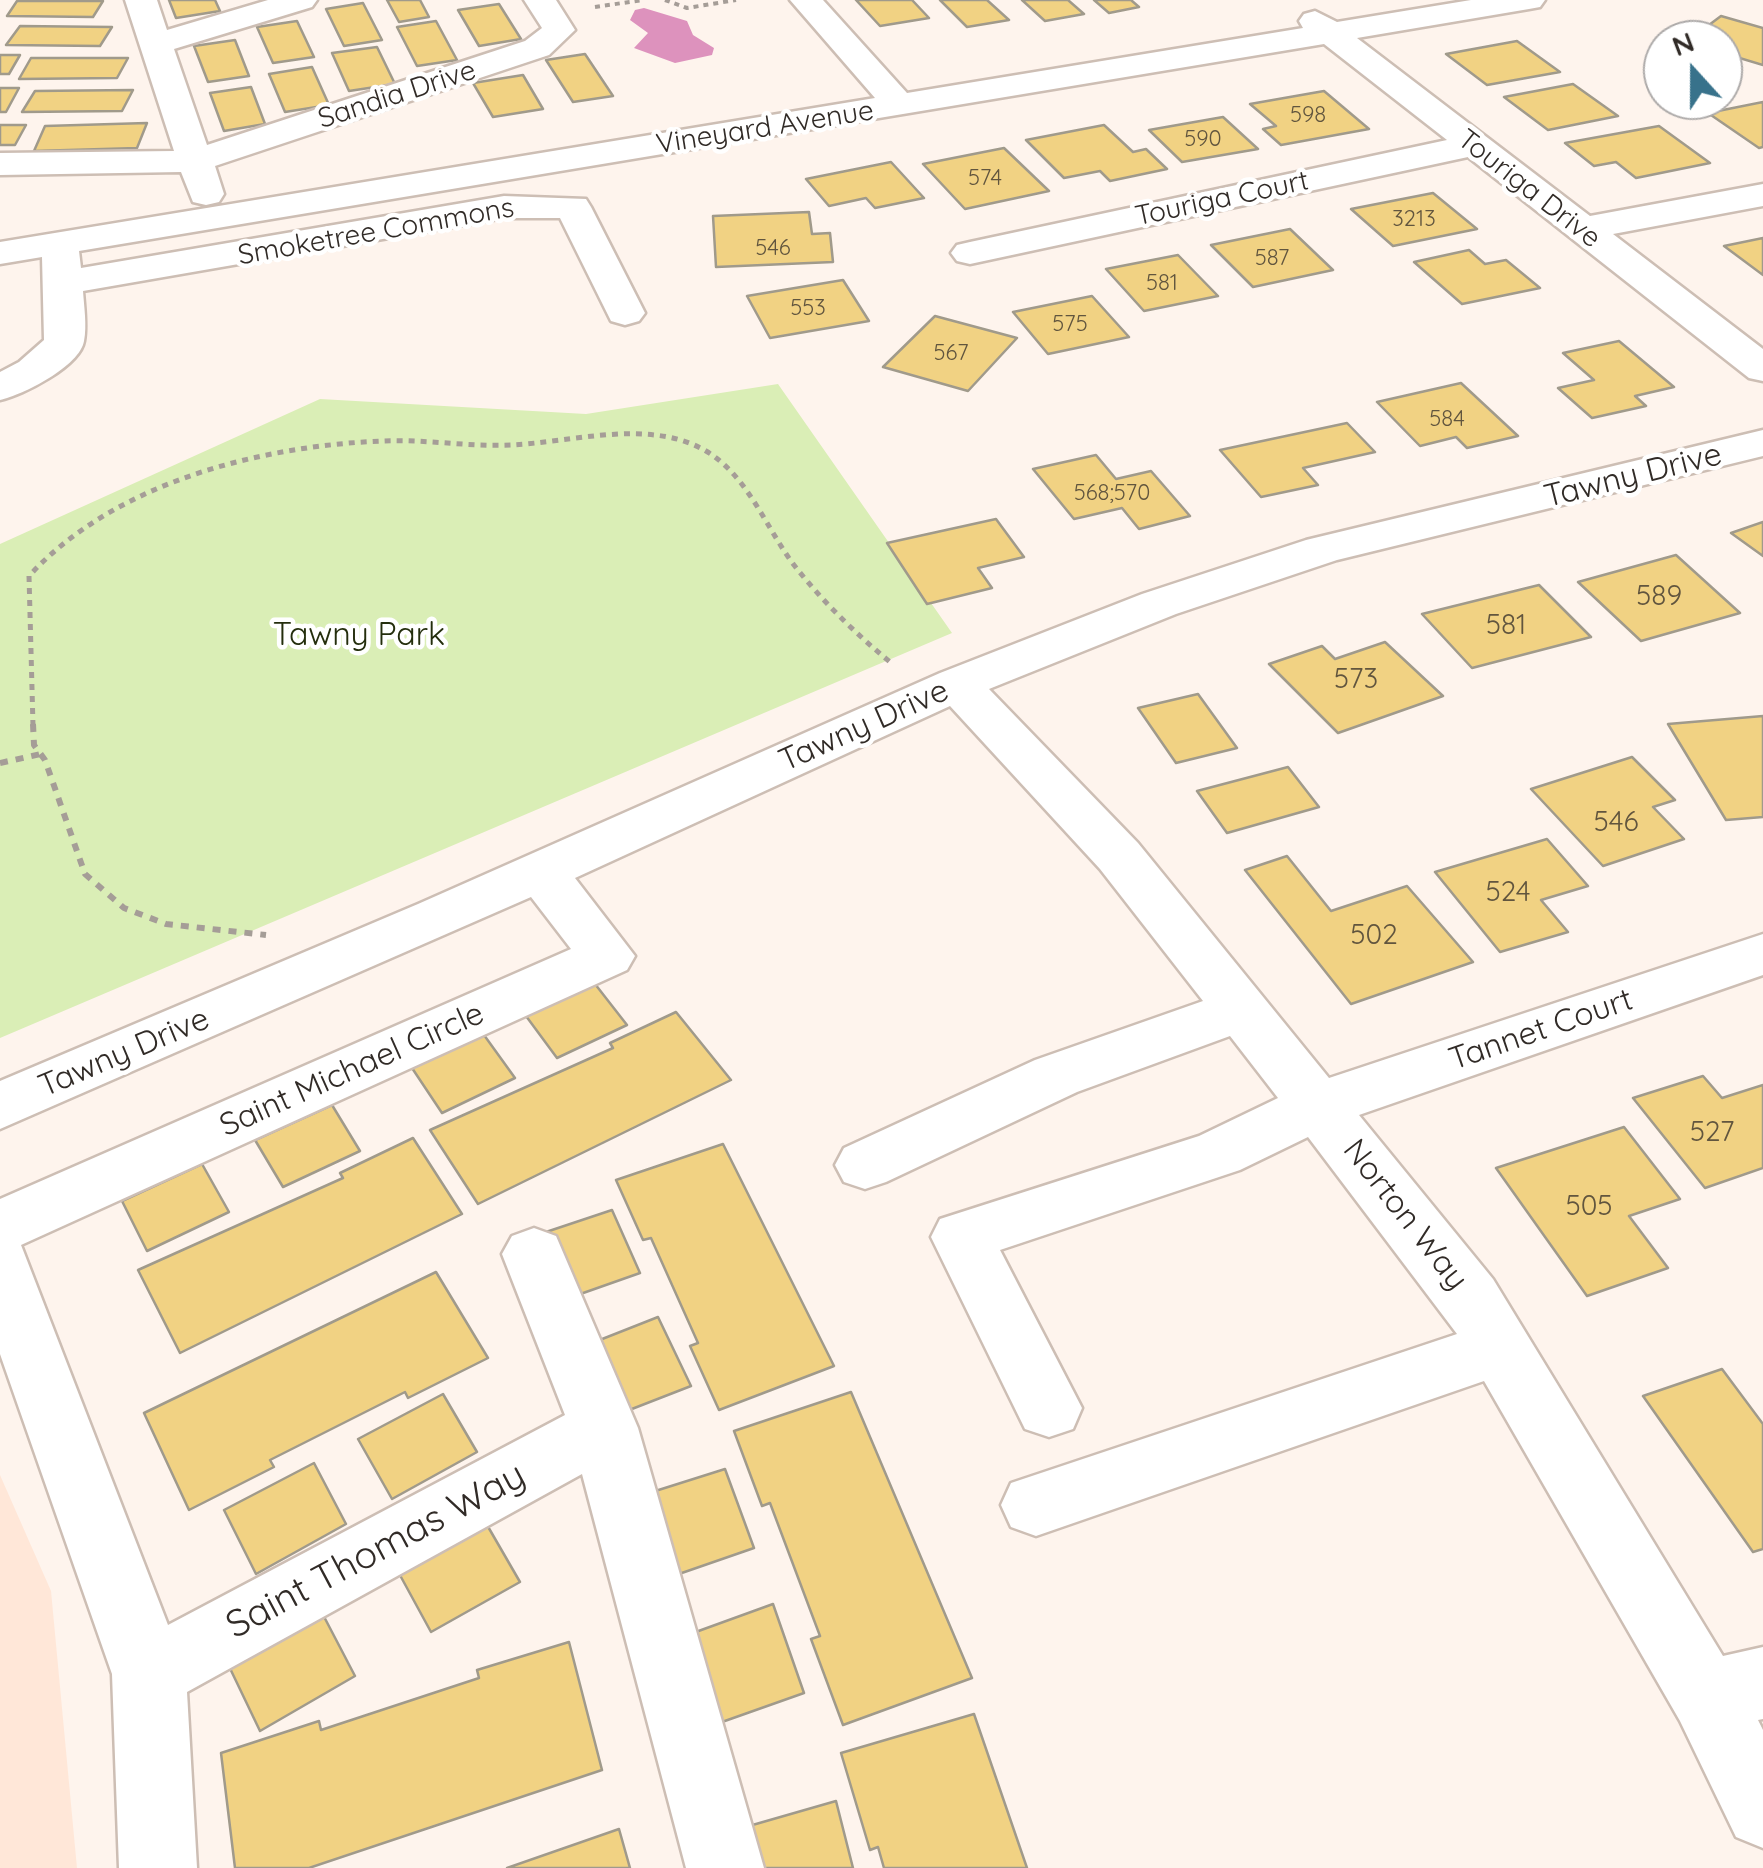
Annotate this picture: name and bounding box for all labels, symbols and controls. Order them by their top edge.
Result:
north arrow [1643,20,1743,120]
text: N [1667,23,1699,63]
street label: Sandia Drive [314,54,480,136]
street label: Vineyard Avenue [654,94,876,162]
house number: 598 [1290,102,1326,128]
street label: Touriga Drive [1451,123,1607,255]
house number: 590 [1184,126,1222,152]
street label: Touriga Court [1132,164,1312,234]
house number: 574 [968,165,1002,191]
street label: Smoketree Commons [235,191,517,273]
house number: 3213 [1392,206,1436,232]
house number: 546 [755,235,791,261]
house number: 587 [1255,245,1289,271]
house number: 581 [1146,270,1178,296]
house number: 553 [790,295,826,321]
house number: 575 [1052,311,1088,337]
house number: 567 [933,340,969,366]
house number: 584 [1429,406,1465,432]
street label: Tawny Drive [1540,435,1726,517]
house number: 568;570 [1074,480,1150,506]
house number: 589 [1636,580,1682,614]
house number: 581 [1486,609,1526,643]
park label: Tawny Park [273,616,445,654]
house number: 573 [1334,663,1378,697]
street label: Tawny Drive [773,672,955,780]
house number: 546 [1593,806,1639,840]
house number: 524 [1485,876,1531,910]
house number: 502 [1350,919,1398,953]
street label: Tannet Court [1444,981,1638,1079]
street label: Saint Michael Circle [214,995,490,1145]
street label: Tawny Drive [33,1000,215,1106]
house number: 527 [1690,1116,1734,1150]
street label: Norton Way [1334,1132,1476,1298]
house number: 505 [1565,1190,1613,1224]
street label: Saint Thomas Way [219,1453,533,1649]

